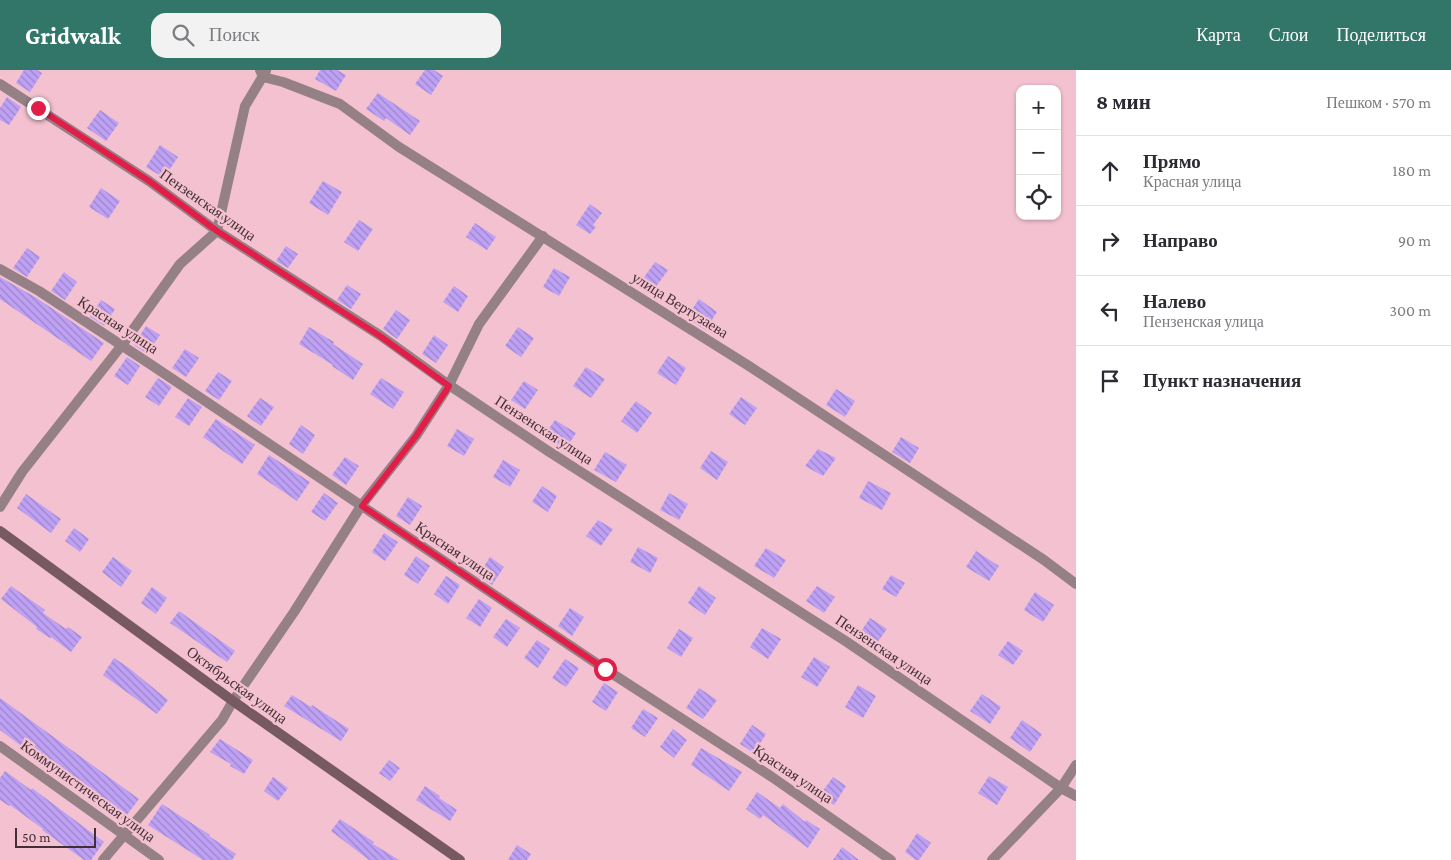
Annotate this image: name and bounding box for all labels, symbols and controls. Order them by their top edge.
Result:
search box [151,13,501,58]
icon: search [169,21,197,49]
text: Gridwalk [25,22,121,49]
text: Поиск [209,24,260,45]
text: Карта [1196,25,1241,45]
text: Слои [1269,25,1308,45]
text: Поделиться [1336,25,1426,45]
map controls [1016,85,1061,220]
button: + [1016,85,1061,130]
text: 8 мин [1096,90,1151,114]
text: Пешком · 570 m [1326,94,1431,111]
route end [27,97,50,120]
button: − [1016,130,1061,175]
text: Прямо [1143,151,1201,172]
icon: ahead [1096,157,1124,185]
text: 180 m [1392,162,1431,179]
street label: Пензенская улица [157,166,259,244]
text: Красная улица [1143,173,1241,190]
button: locate [1016,175,1061,220]
icon: right [1096,227,1124,255]
text: Направо [1143,230,1218,251]
text: 90 m [1398,232,1431,249]
street label: улица Вертузаева [629,269,731,341]
text: Налево [1143,291,1206,312]
street label: Красная улица [75,293,161,357]
icon: left [1096,297,1124,325]
text: 300 m [1389,302,1431,319]
text: Пензенская улица [1143,313,1264,330]
icon: arrive [1096,367,1124,395]
text: Пункт назначения [1143,370,1301,391]
street label: Пензенская улица [492,392,596,468]
street label: Красная улица [412,519,498,584]
street label: Пензенская улица [833,612,936,688]
street label: Октябрьская улица [184,643,291,727]
route start [594,658,617,681]
street label: Коммунистическая улица [18,737,158,845]
street label: Красная улица [750,742,836,807]
scale bar [15,825,96,848]
text: 50 m [22,829,50,845]

